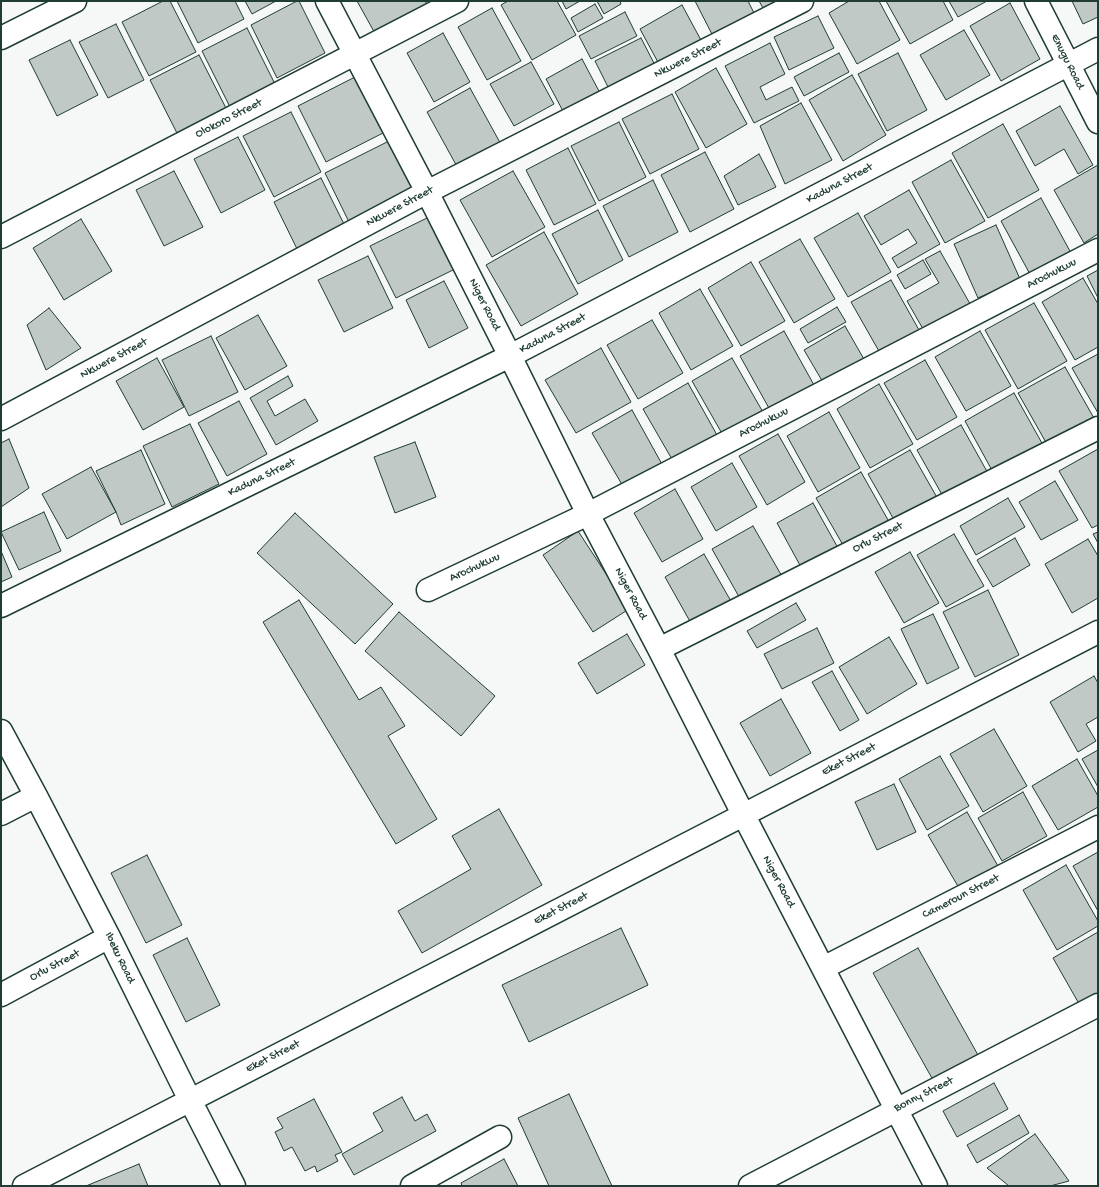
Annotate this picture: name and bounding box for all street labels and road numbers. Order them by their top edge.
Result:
street label: Enugu Road [1047,32,1087,92]
street label: Nkwere Street [652,36,724,82]
street label: Olokoro Street [193,96,265,142]
street label: Kaduna Street [804,160,876,208]
street label: Nkwere Street [364,183,436,231]
street label: Arochukwu [1025,255,1079,293]
street label: Niger Road [465,276,503,334]
street label: Kaduna Street [517,310,589,358]
street label: Nkwere Street [78,335,150,383]
street label: Arochukwu [737,404,791,442]
street label: Kaduna Street [226,455,298,501]
street label: Orlu Street [850,519,906,557]
street label: Arochukwu [447,550,503,586]
street label: Niger Road [610,566,650,622]
street label: Eket Street [820,740,878,780]
street label: Niger Road [758,854,798,910]
street label: Cameroun Street [920,871,1002,923]
street label: Eket Street [532,889,590,929]
street label: Ibeku Road [100,930,138,986]
street label: Orlu Street [28,947,82,985]
street label: Eket Street [244,1037,302,1077]
street label: Bonny Street [892,1074,956,1116]

